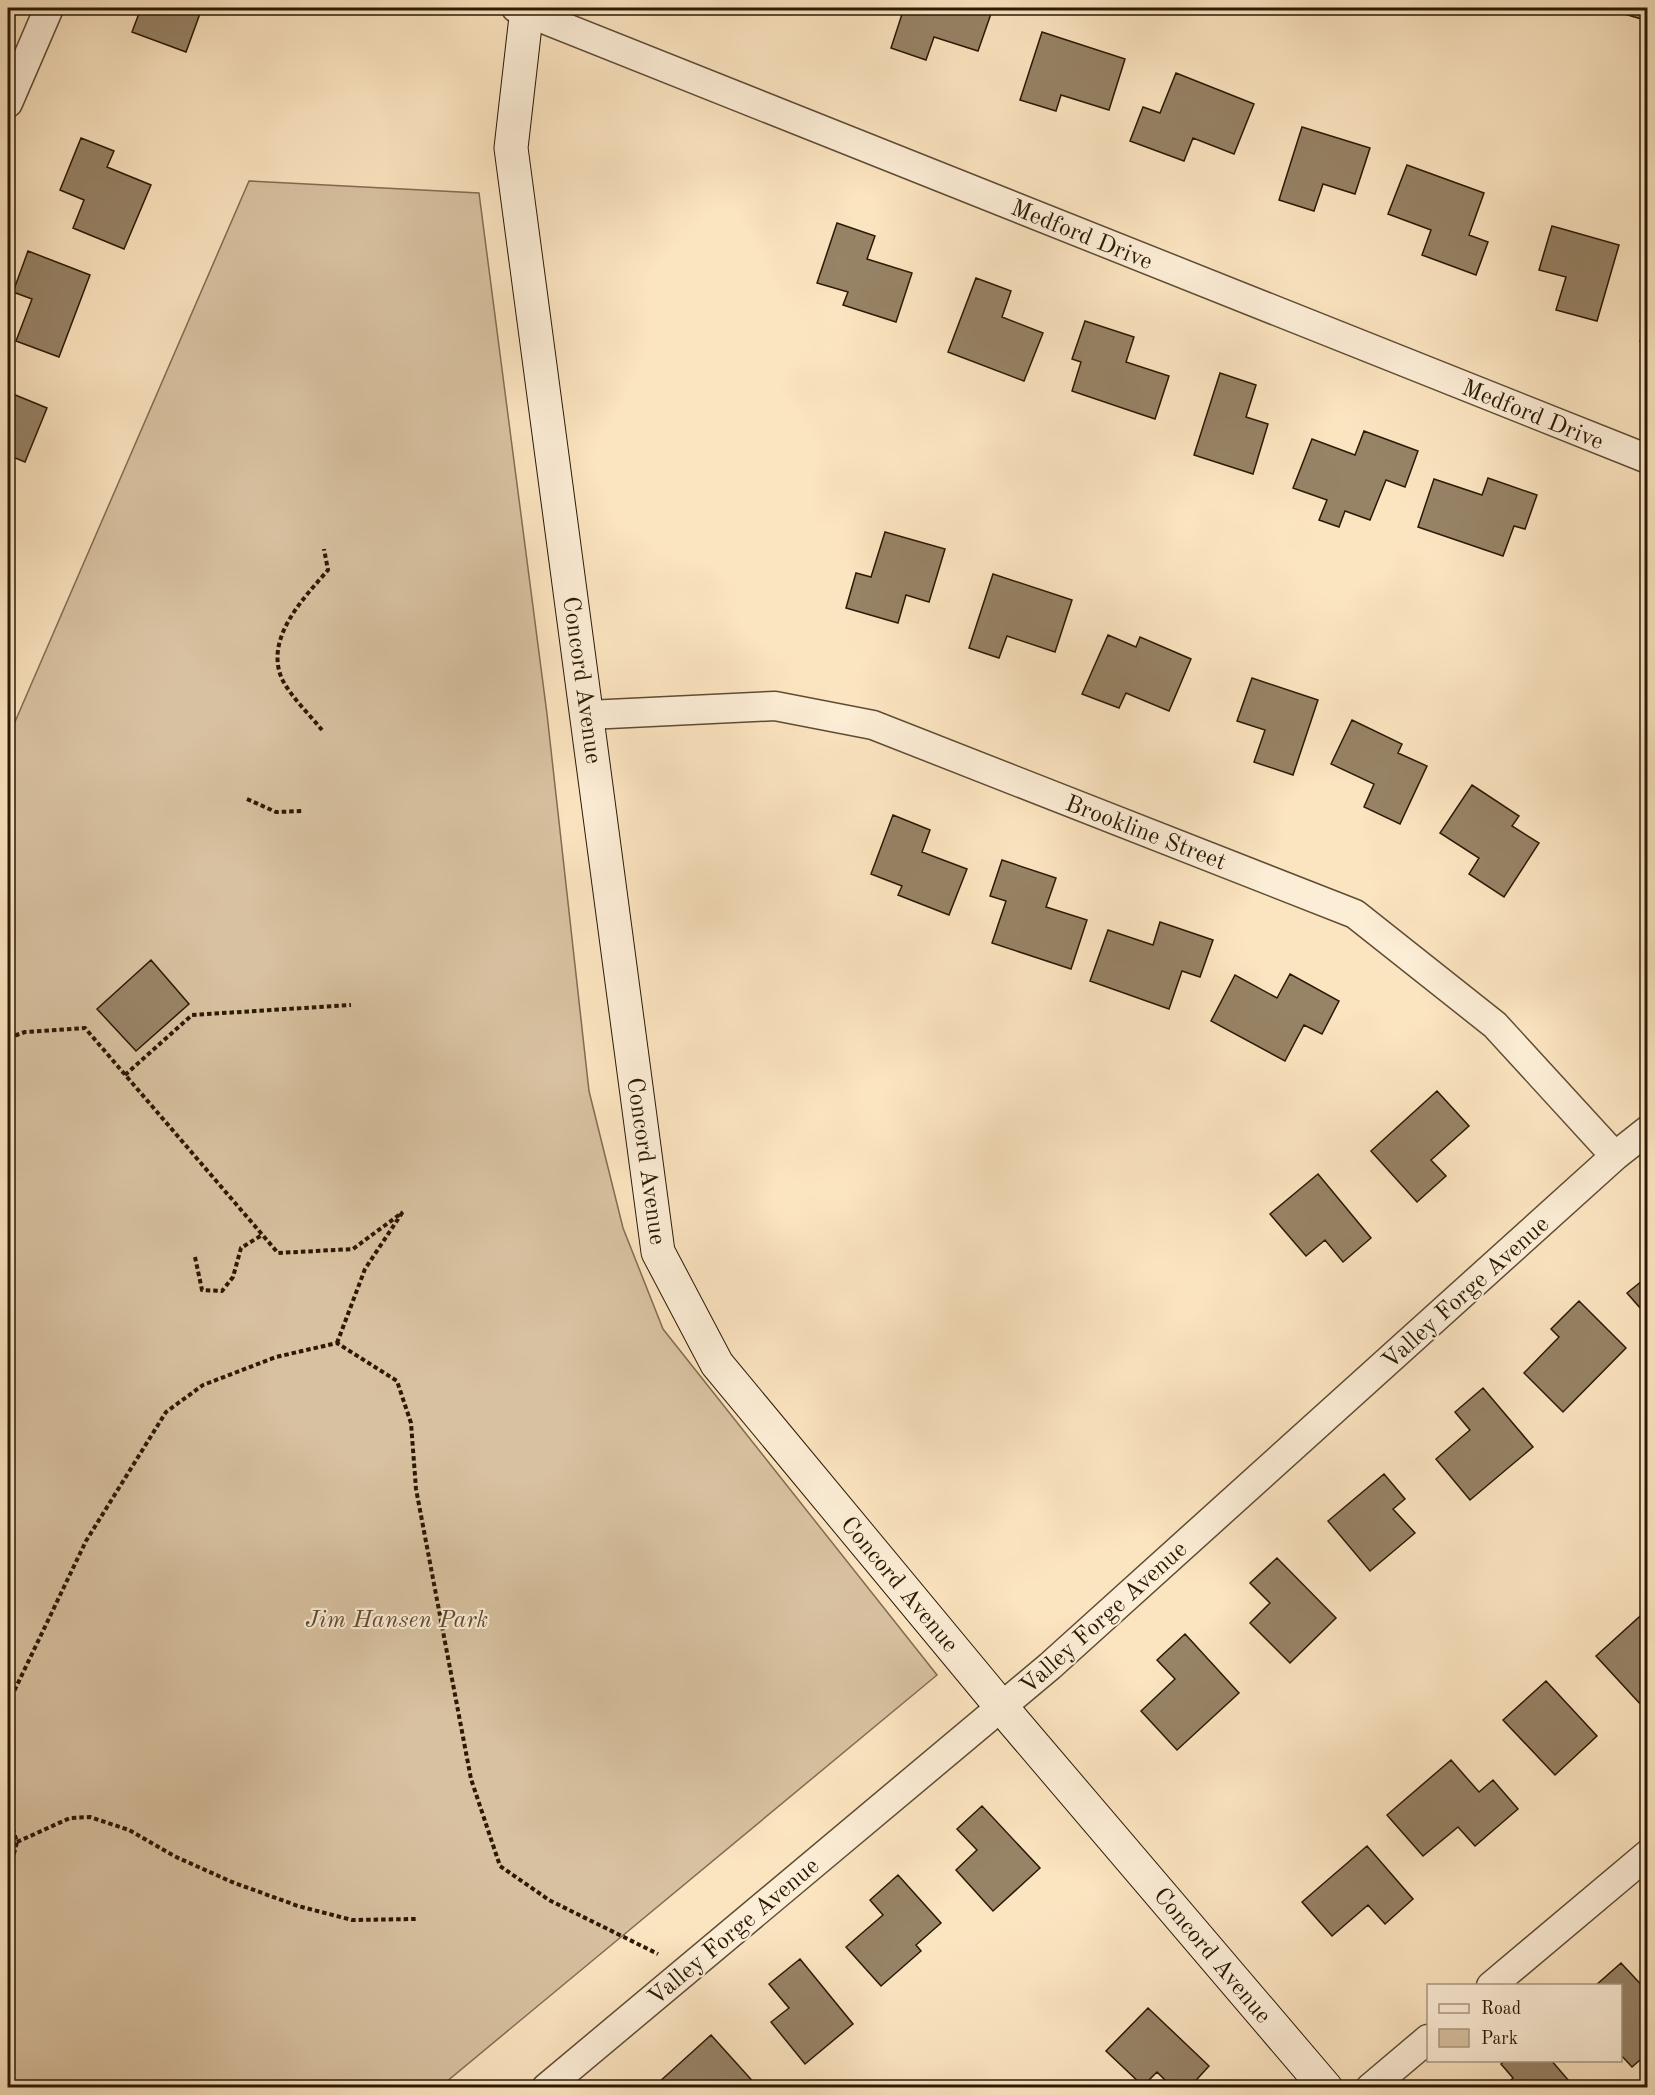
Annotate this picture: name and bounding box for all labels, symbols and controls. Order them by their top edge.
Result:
street label: Medford Drive [1007,197,1155,275]
street label: Medford Drive [1458,377,1606,455]
street label: Concord Avenue [557,595,605,765]
street label: Brookline Street [1062,792,1229,876]
street label: Concord Avenue [621,1076,669,1246]
street label: Valley Forge Avenue [1378,1213,1554,1374]
street label: Concord Avenue [835,1513,962,1658]
street label: Valley Forge Avenue [1016,1538,1192,1699]
park label: Jim Hansen Park [306,1609,488,1633]
street label: Valley Forge Avenue [644,1854,824,2011]
street label: Concord Avenue [1148,1884,1275,2029]
legend [1427,1984,1622,2062]
text: Road [1481,2000,1521,2018]
text: Park [1481,2030,1518,2048]

